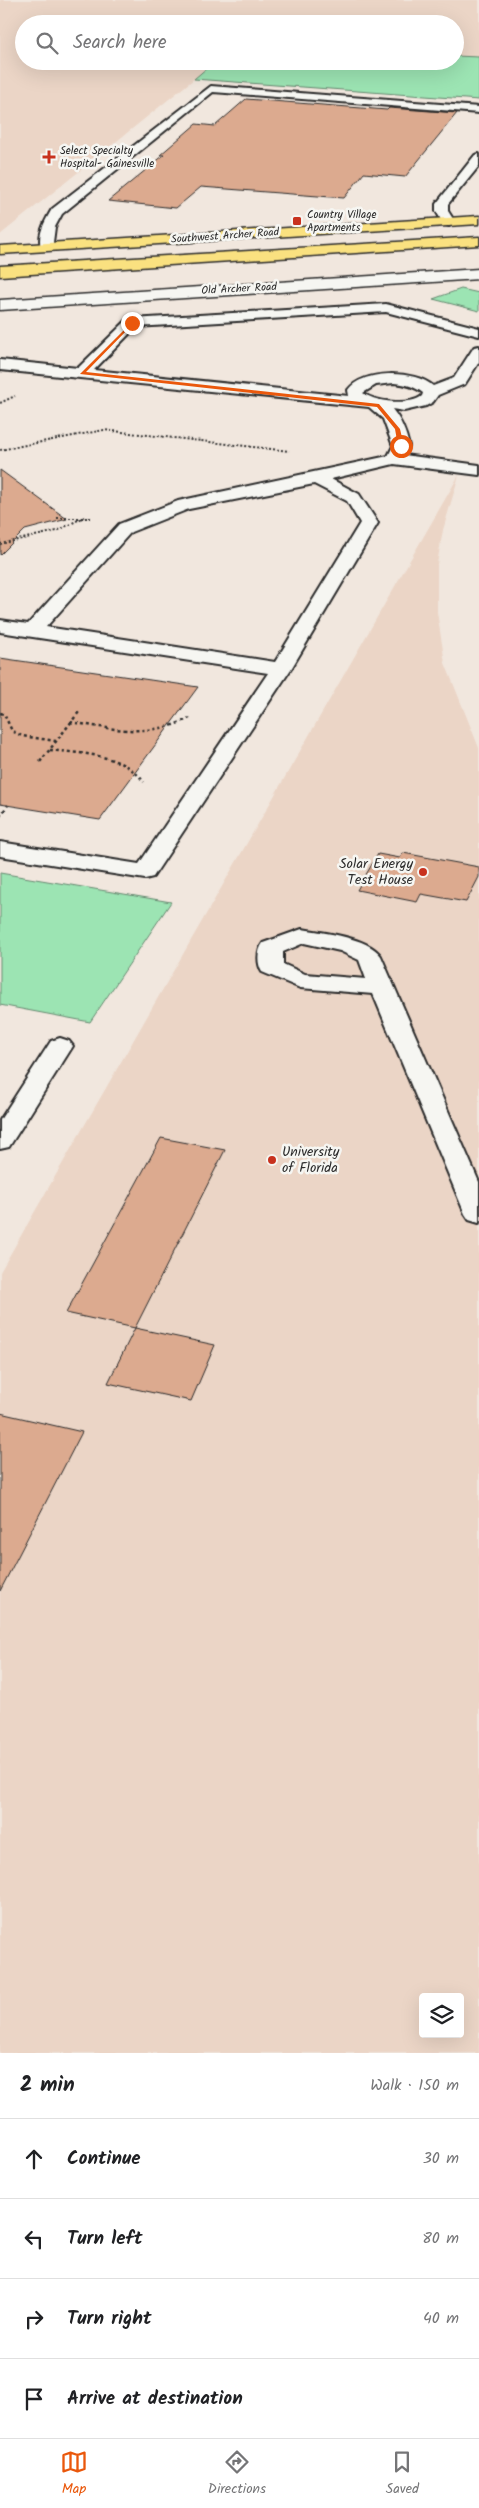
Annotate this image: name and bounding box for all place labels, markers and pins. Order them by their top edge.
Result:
place label: Select Specialty Hospital- Gainesville [60,142,154,173]
marker: Select Specialty Hospital- Gainesville [42,150,56,164]
place label: Country Village Apartments [307,206,376,237]
marker: Country Village Apartments [291,215,303,227]
place label: Solar Energy Test House [339,853,414,891]
marker: Solar Energy Test House [417,866,429,878]
place label: University of Florida [282,1141,340,1179]
marker: University of Florida [266,1154,278,1166]

